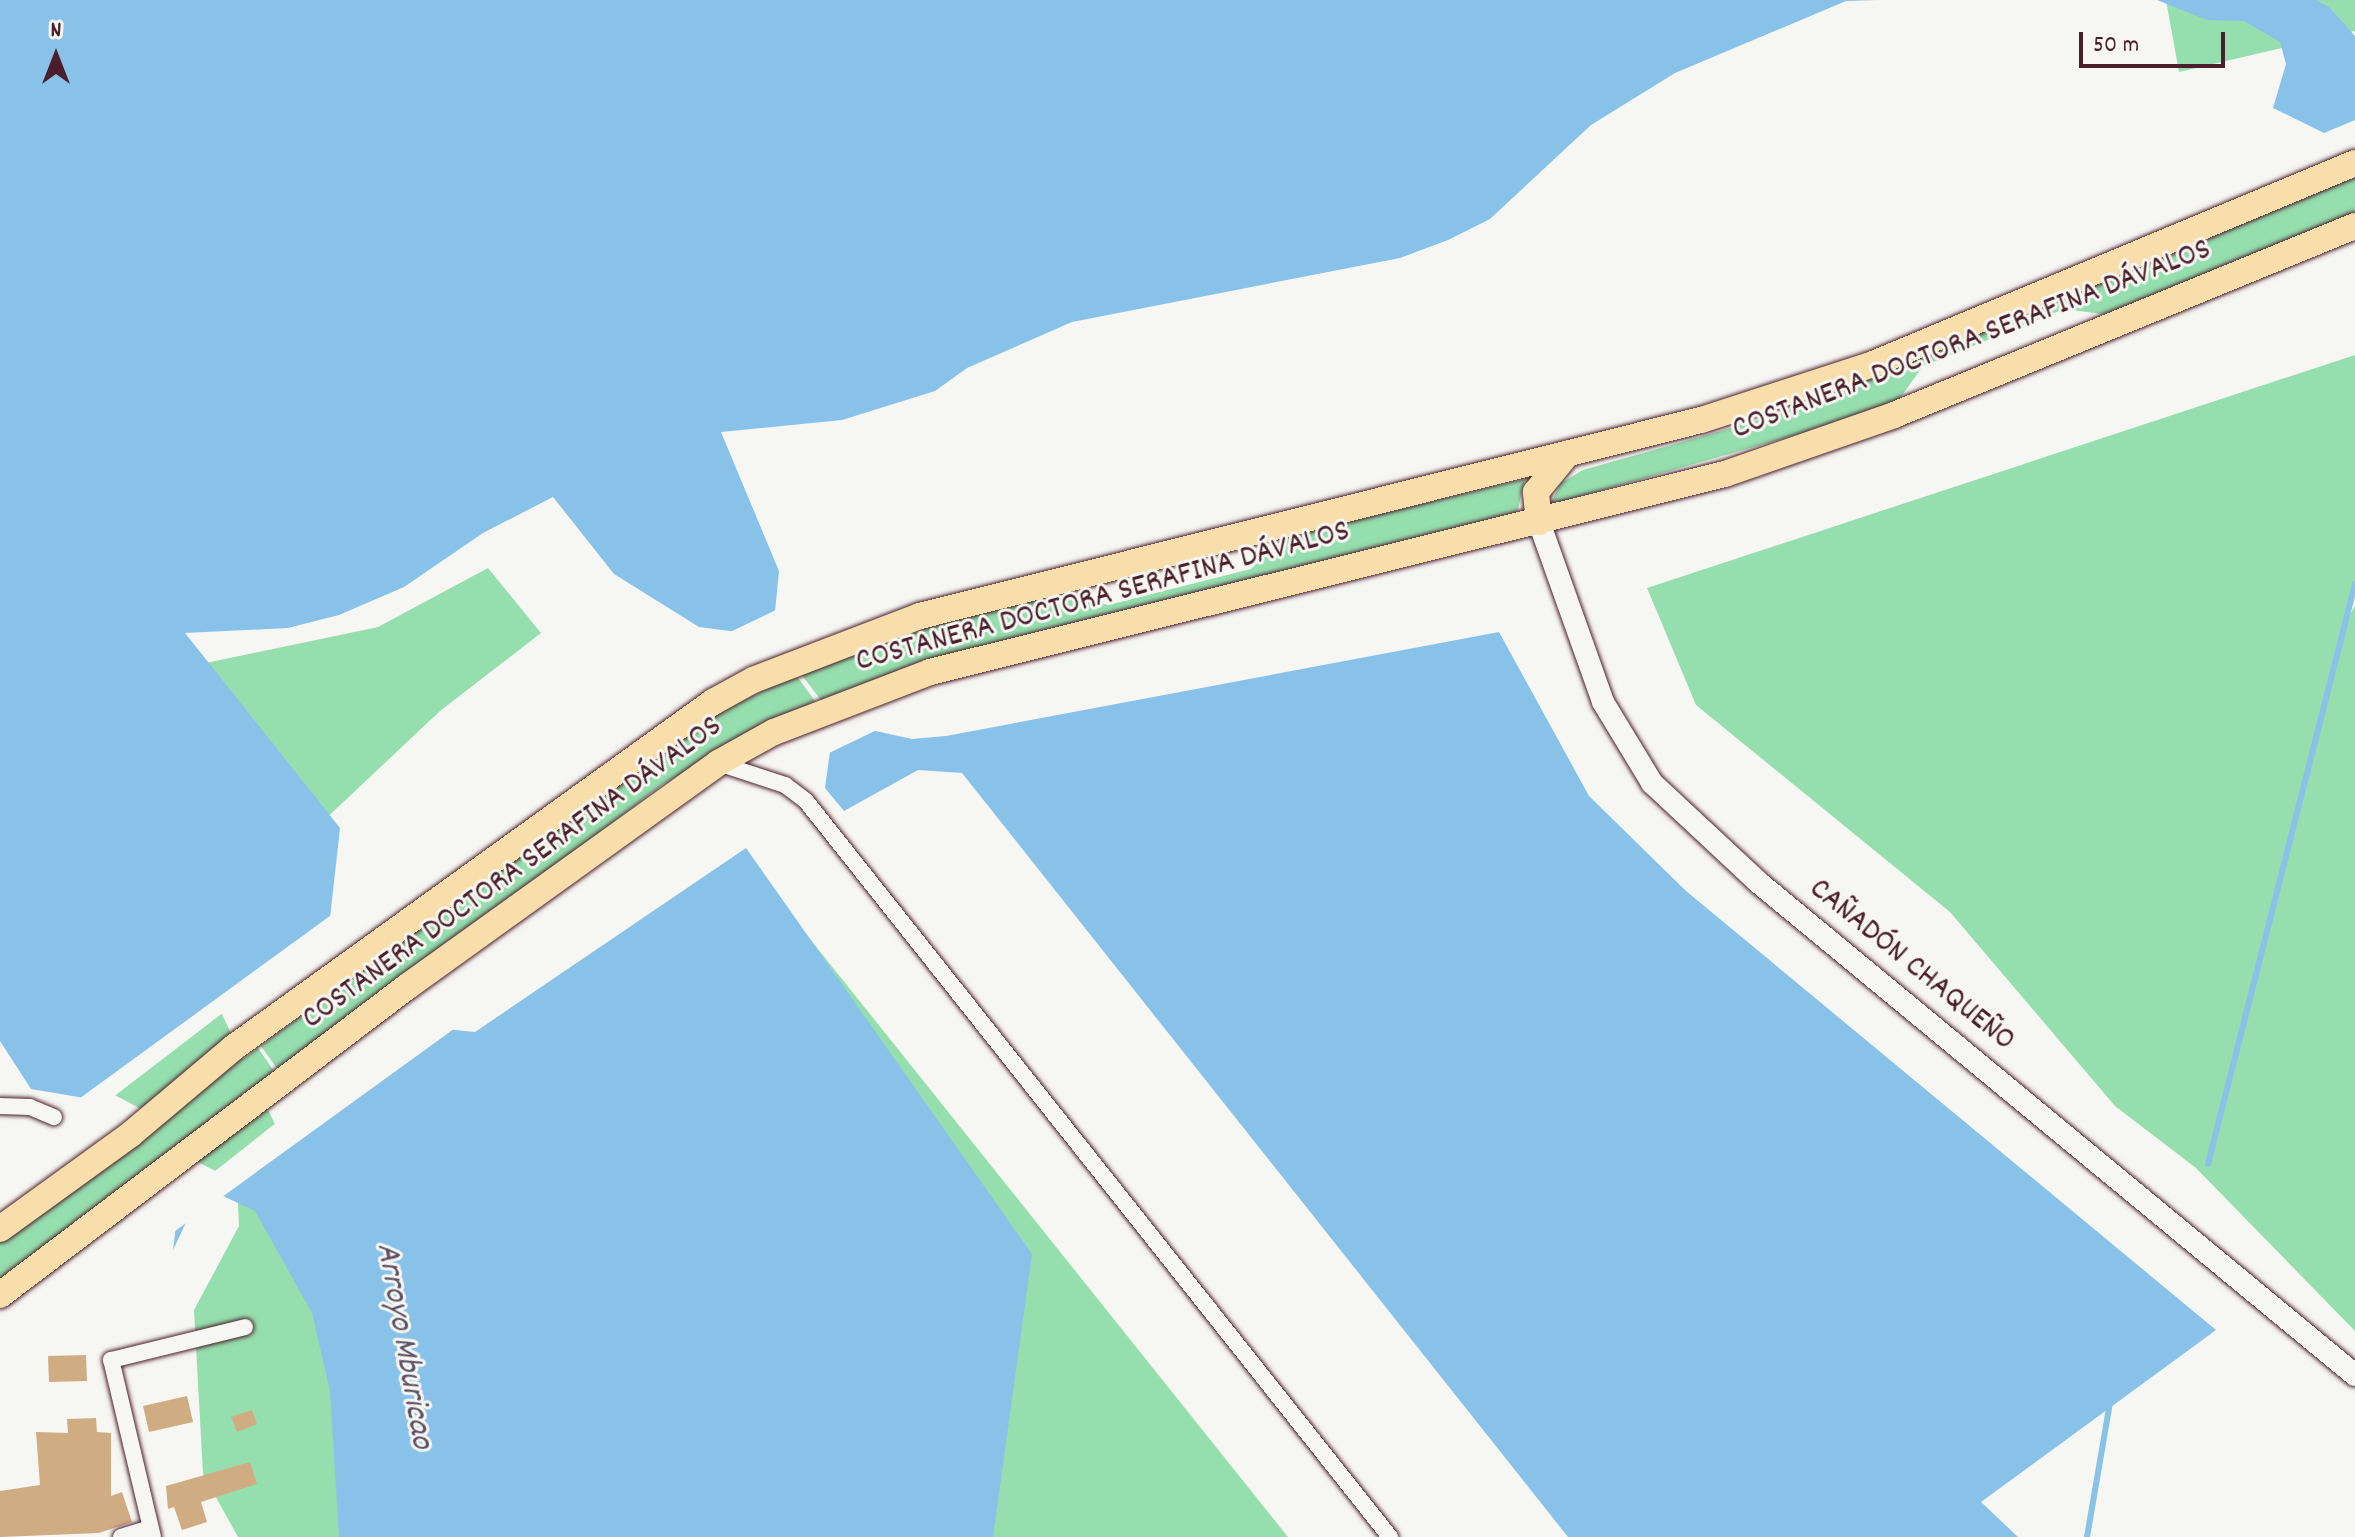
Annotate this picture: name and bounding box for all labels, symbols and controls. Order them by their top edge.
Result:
north arrow [16,16,96,96]
text: N [51,16,61,47]
scale bar [2083,16,2229,66]
text: 50 m [2093,29,2139,63]
street label: COSTANERA DOCTORA SERAFINA DÁVALOS [1727,232,2217,450]
street label: COSTANERA DOCTORA SERAFINA DÁVALOS [852,514,1354,682]
street label: COSTANERA DOCTORA SERAFINA DÁVALOS [296,709,730,1039]
street label: CAÑADÓN CHAQUEÑO [1800,871,2022,1061]
water label: Arroyo Mburicao [365,1240,441,1452]

